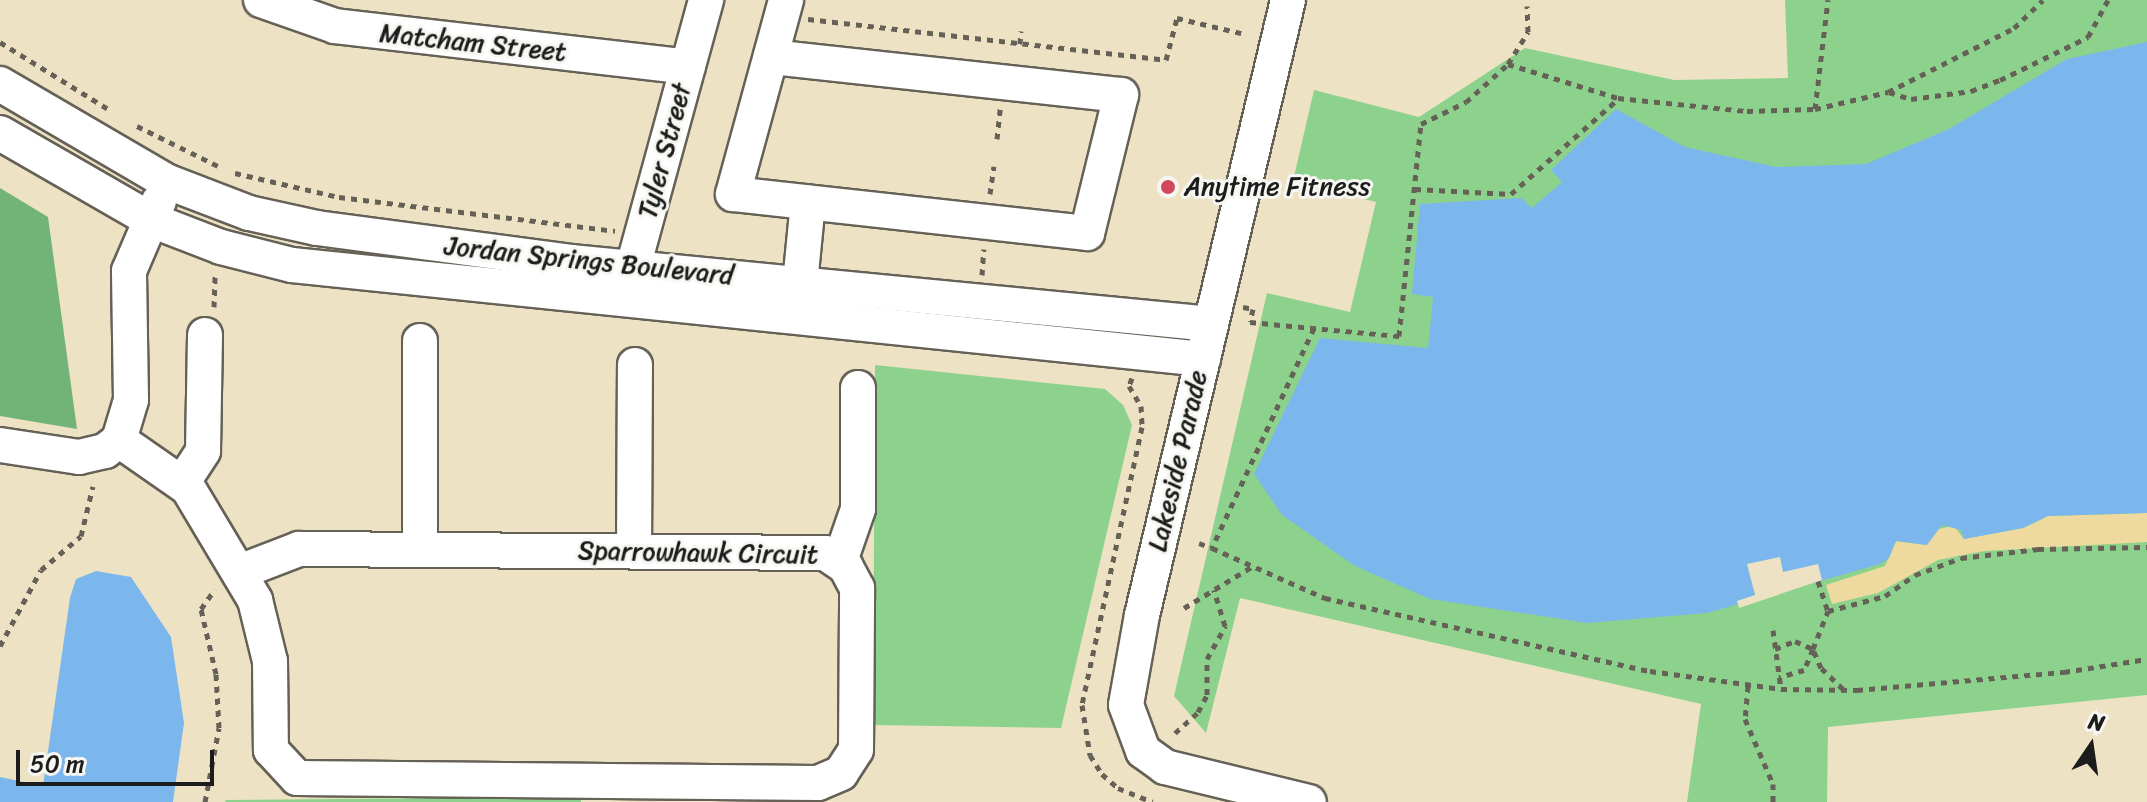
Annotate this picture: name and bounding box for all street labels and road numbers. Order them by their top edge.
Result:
street label: Matcham Street [378,18,568,68]
street label: Tyler Street [632,80,698,222]
street label: Jordan Springs Boulevard [443,230,735,292]
street label: Lakeside Parade [1142,368,1214,554]
street label: Sparrowhawk Circuit [578,535,818,571]

